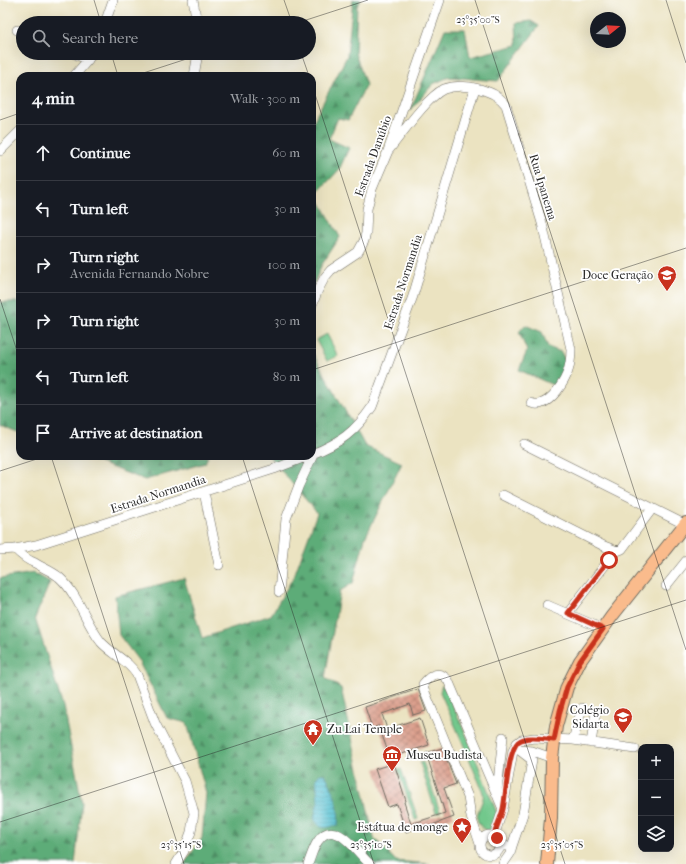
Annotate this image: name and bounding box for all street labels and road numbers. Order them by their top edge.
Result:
street label: Estrada Danúbio [352,113,394,199]
street label: Rua Ipanema [526,152,560,222]
street label: Estrada Normandia [381,232,425,331]
street label: Estrada Normandia [109,472,208,516]

